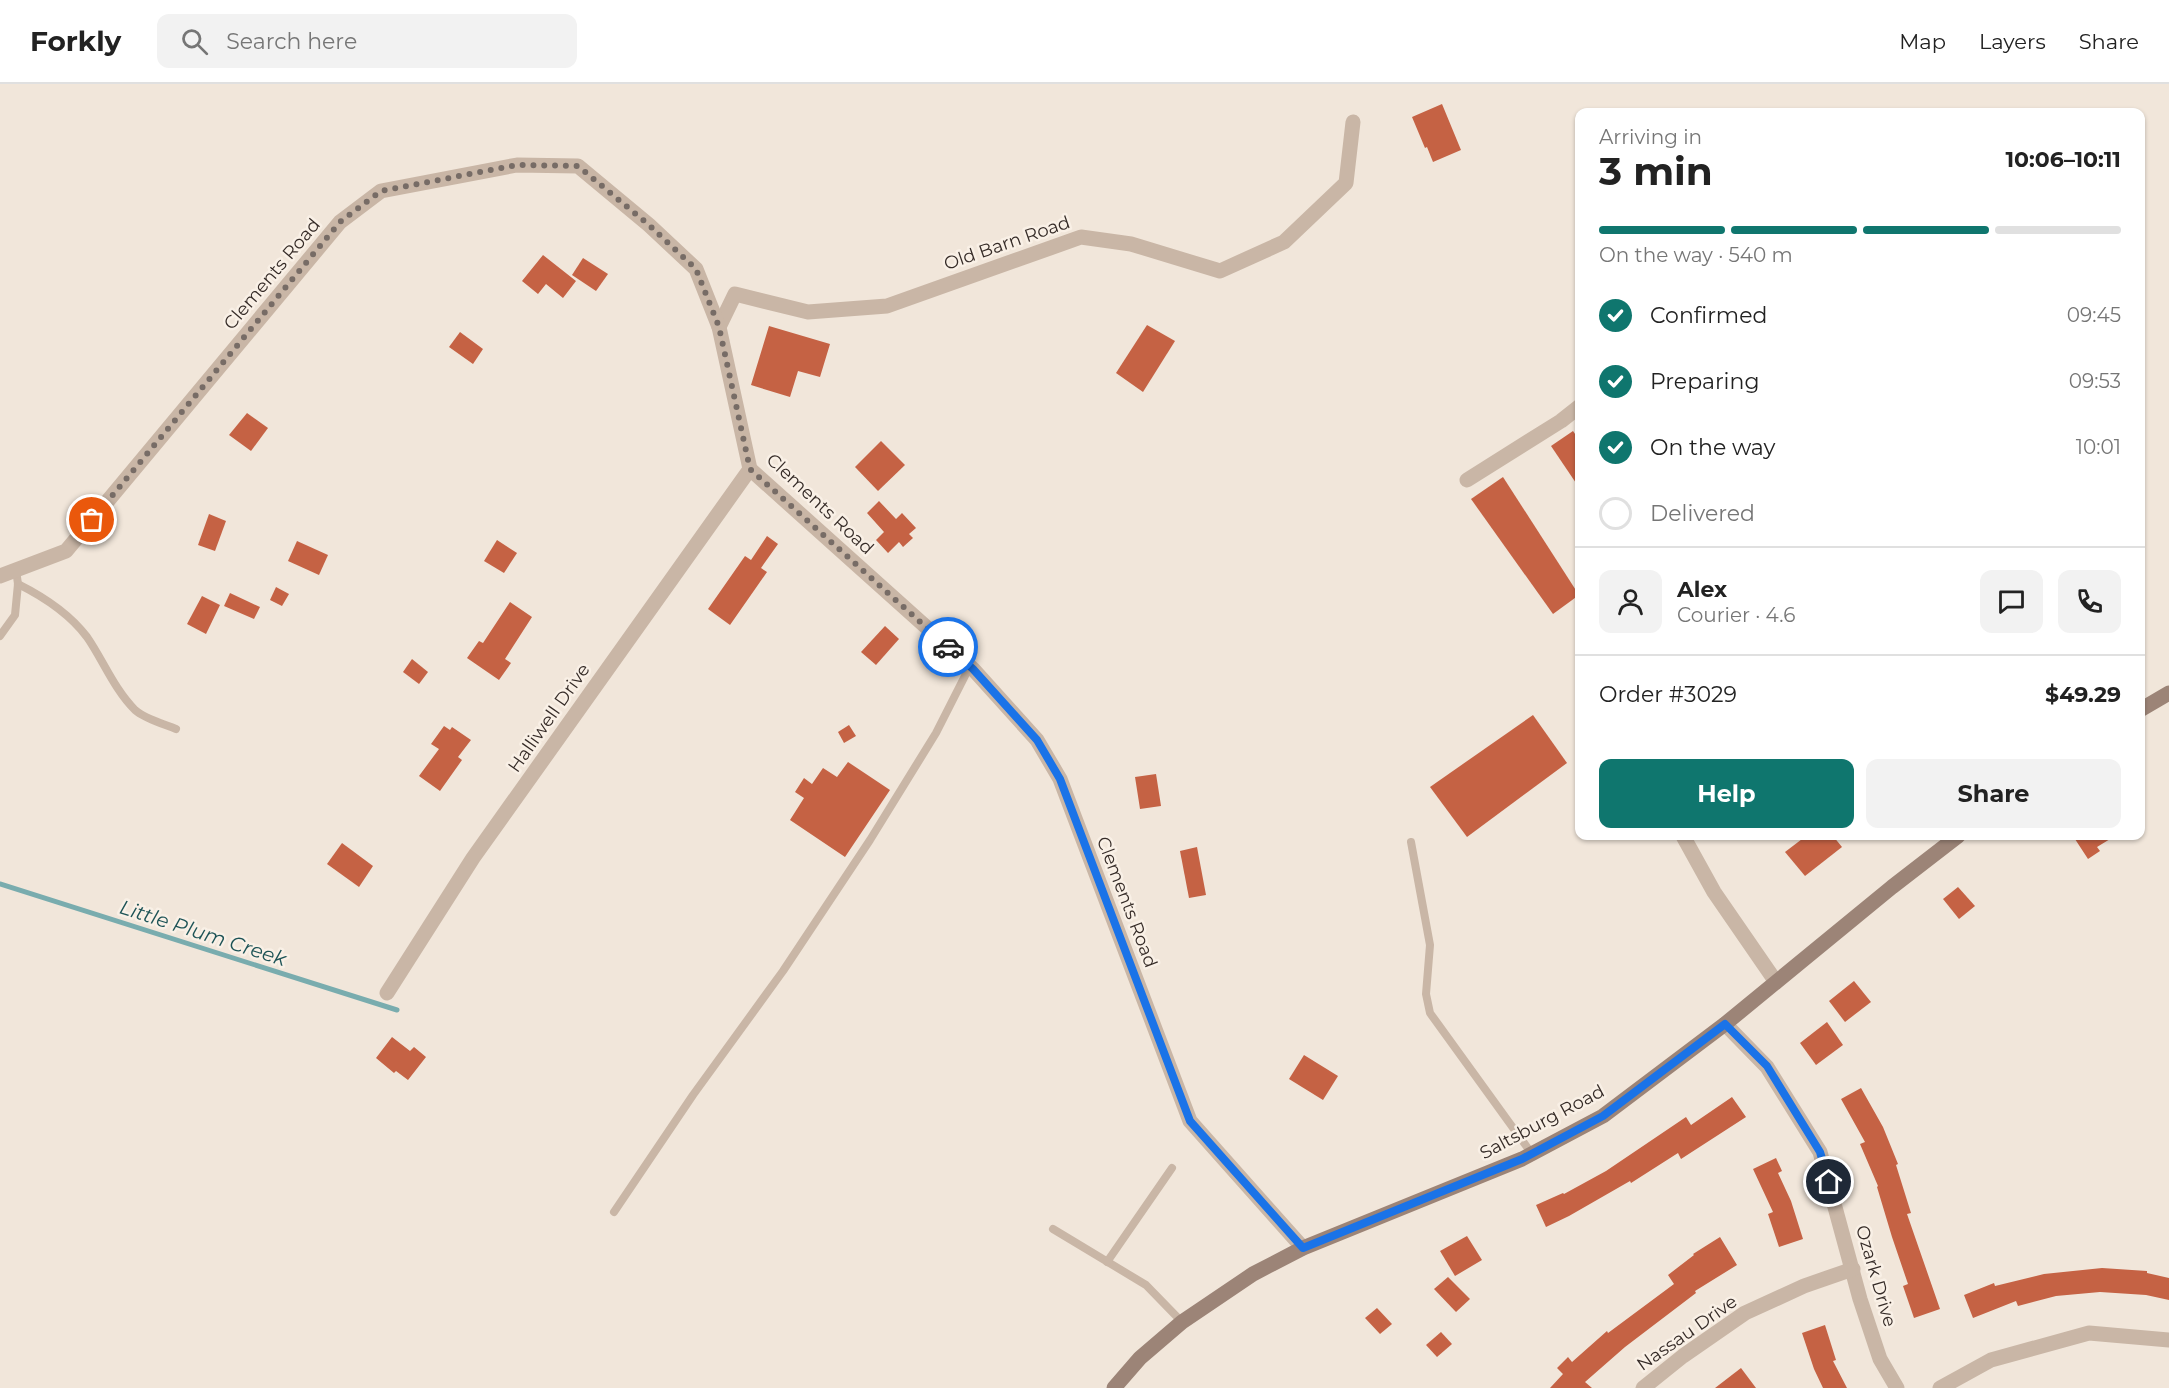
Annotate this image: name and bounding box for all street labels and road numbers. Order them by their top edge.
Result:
street label: Old Barn Road [941,211,1073,275]
street label: Clements Road [219,214,325,334]
street label: Clements Road [762,449,878,559]
street label: Halliwell Drive [503,659,595,777]
street label: Clements Road [1092,833,1162,971]
street label: Saltsburg Road [1476,1080,1608,1164]
street label: Ozark Drive [1851,1223,1901,1329]
street label: Nassau Drive [1633,1290,1741,1376]

